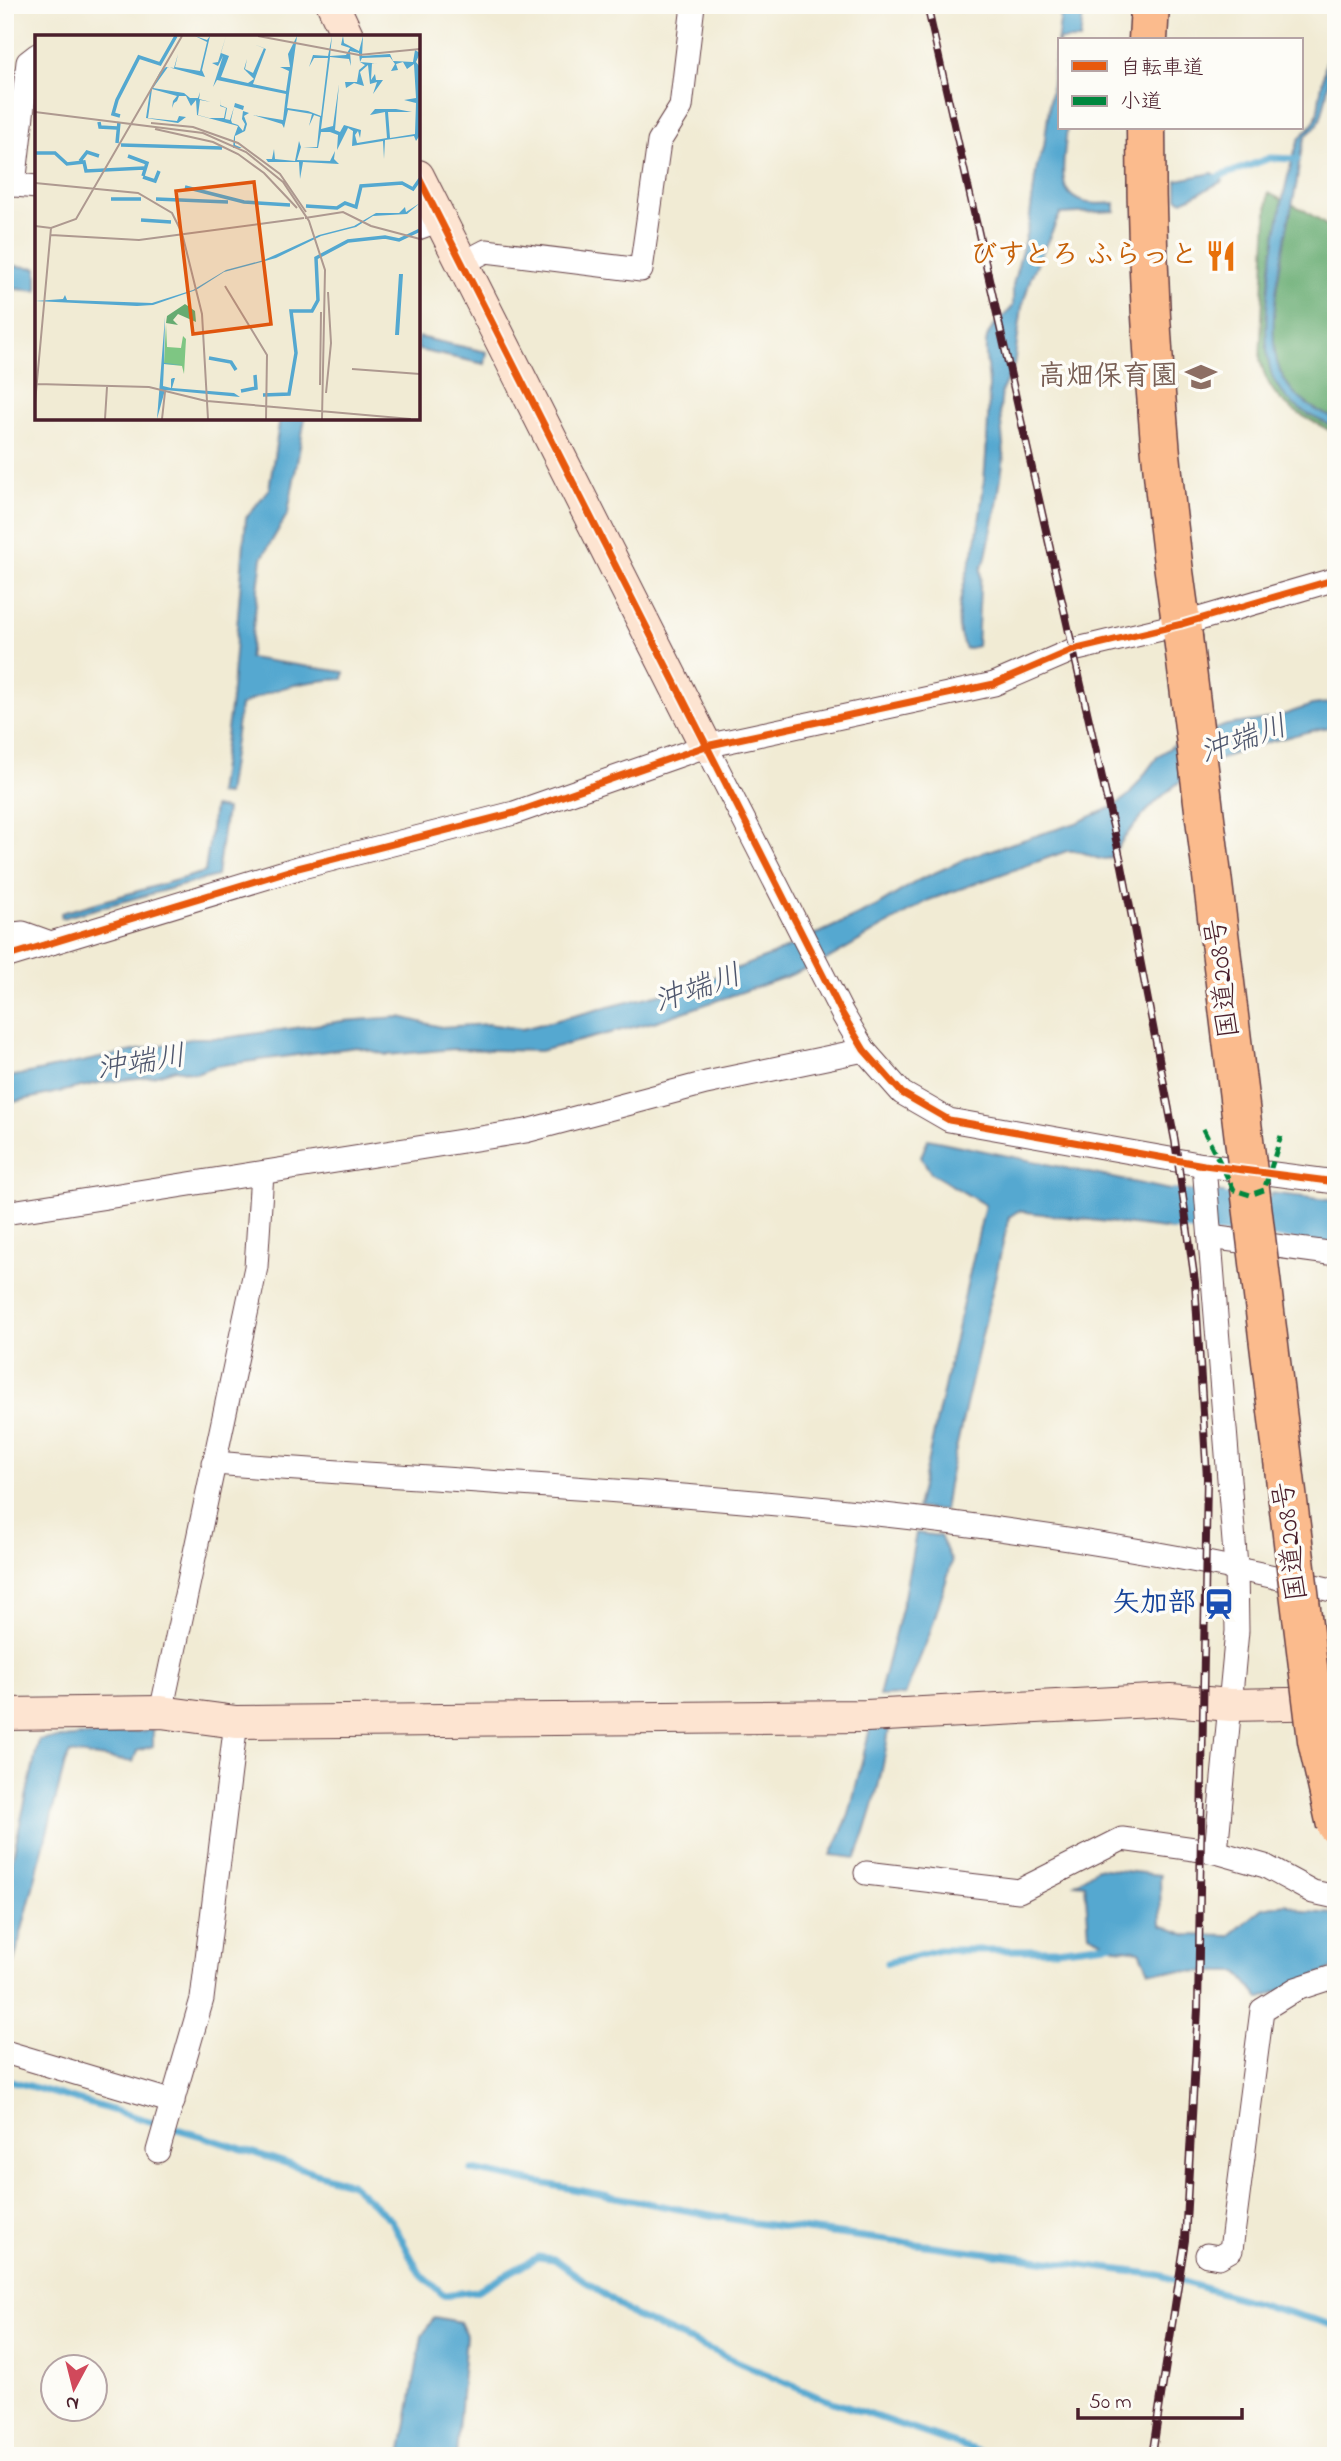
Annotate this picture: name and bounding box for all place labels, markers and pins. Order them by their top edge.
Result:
place label: びすとろ ふらっと [969,236,1198,277]
restaurant icon: びすとろ ふらっと [1204,239,1238,273]
place label: 高畑保育園 [1038,357,1178,398]
school or university icon: 高畑保育園 [1184,360,1218,394]
place label: 矢加部 [1112,1584,1196,1625]
station icon: 矢加部 [1202,1587,1236,1621]

